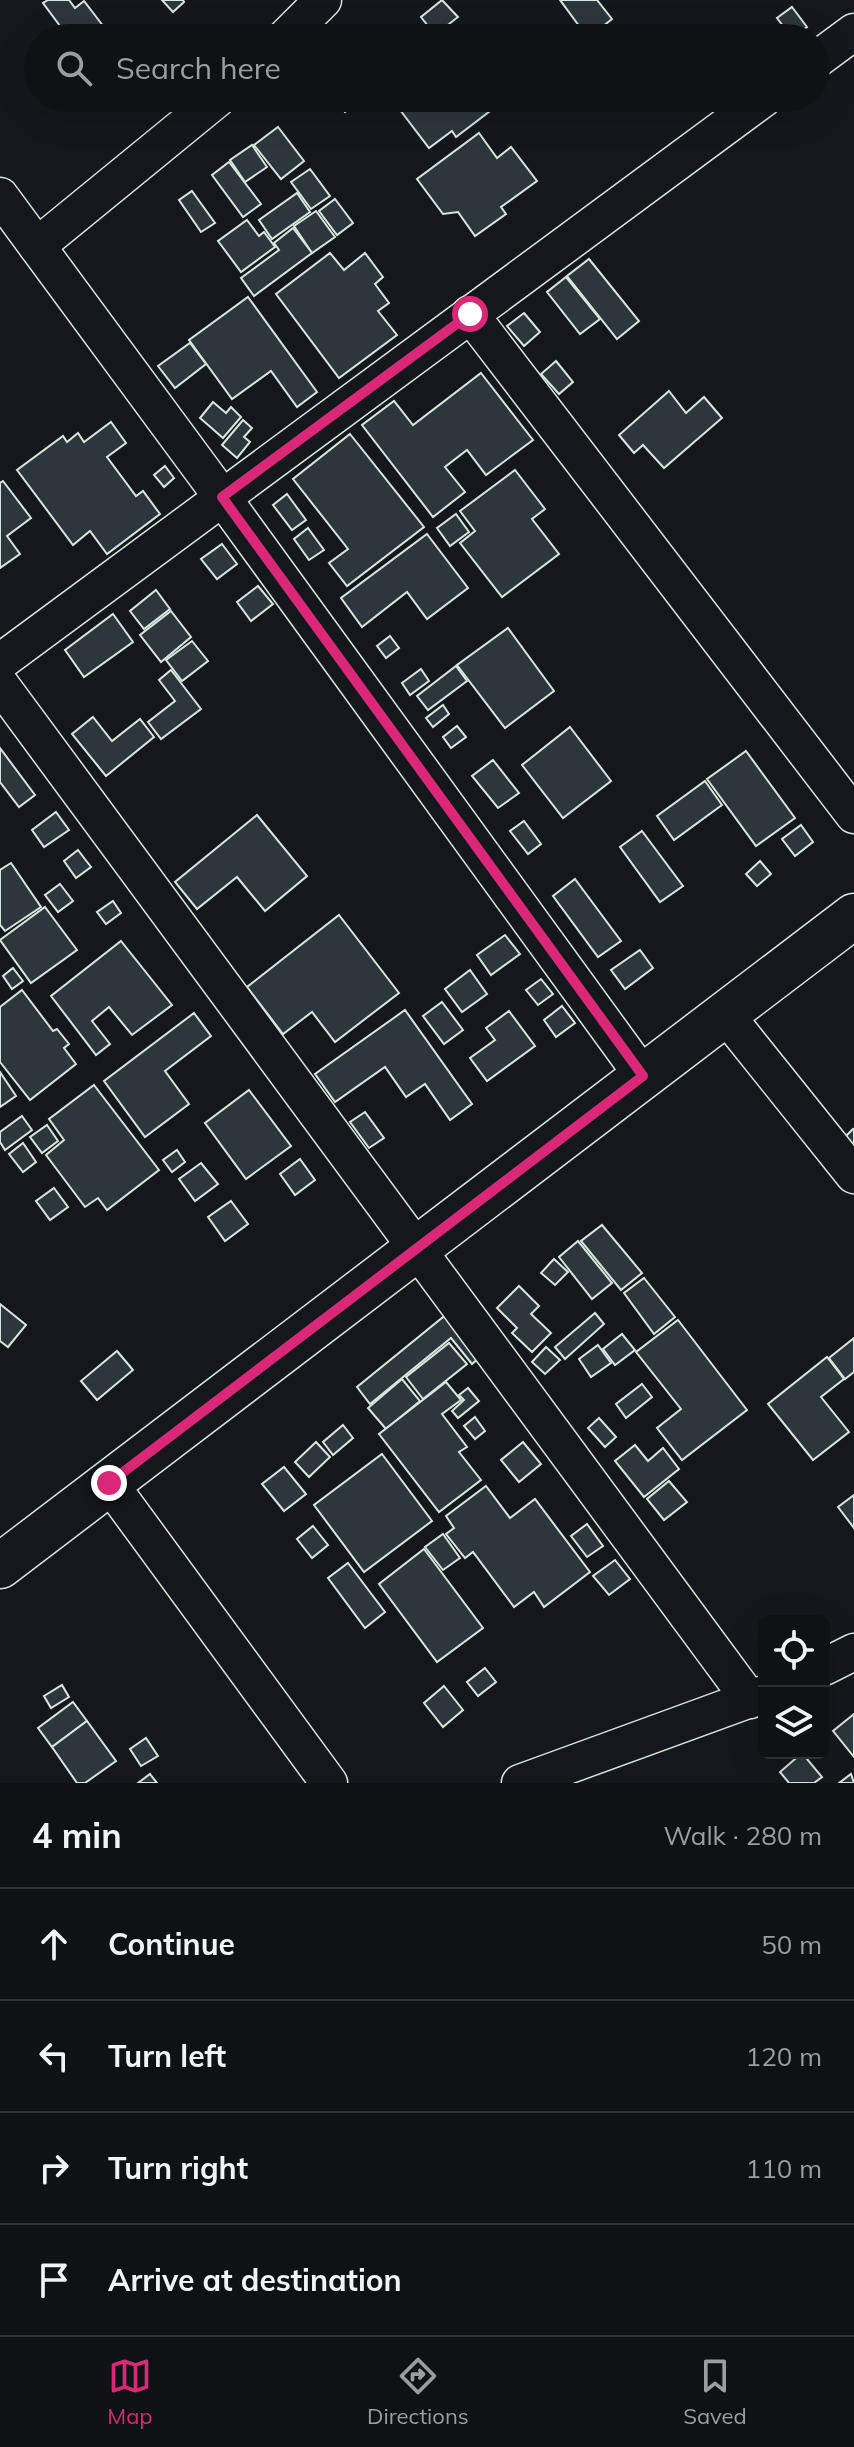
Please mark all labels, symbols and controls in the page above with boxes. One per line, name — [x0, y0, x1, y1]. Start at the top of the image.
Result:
search box — [24, 24, 830, 112]
icon: search — [52, 46, 96, 90]
text: Search here — [116, 49, 281, 87]
route start — [452, 296, 488, 332]
route end — [91, 1465, 127, 1501]
map controls — [758, 1615, 830, 1759]
button: locate — [758, 1615, 830, 1687]
button: layers — [758, 1687, 830, 1759]
text: 4 min — [32, 1814, 122, 1857]
text: Walk · 280 m — [663, 1819, 822, 1852]
icon: ahead — [32, 1922, 76, 1966]
text: Continue — [108, 1925, 235, 1963]
text: 50 m — [761, 1928, 822, 1961]
icon: left — [32, 2034, 76, 2078]
text: Turn left — [108, 2037, 226, 2075]
text: 120 m — [746, 2040, 822, 2073]
icon: right — [32, 2146, 76, 2190]
text: Turn right — [108, 2149, 248, 2187]
text: 110 m — [746, 2152, 822, 2185]
icon: arrive — [32, 2258, 76, 2302]
text: Arrive at destination — [108, 2261, 402, 2299]
tab: Map — [107, 2354, 153, 2430]
tab: Directions — [367, 2354, 469, 2430]
tab: Saved — [683, 2354, 747, 2430]

